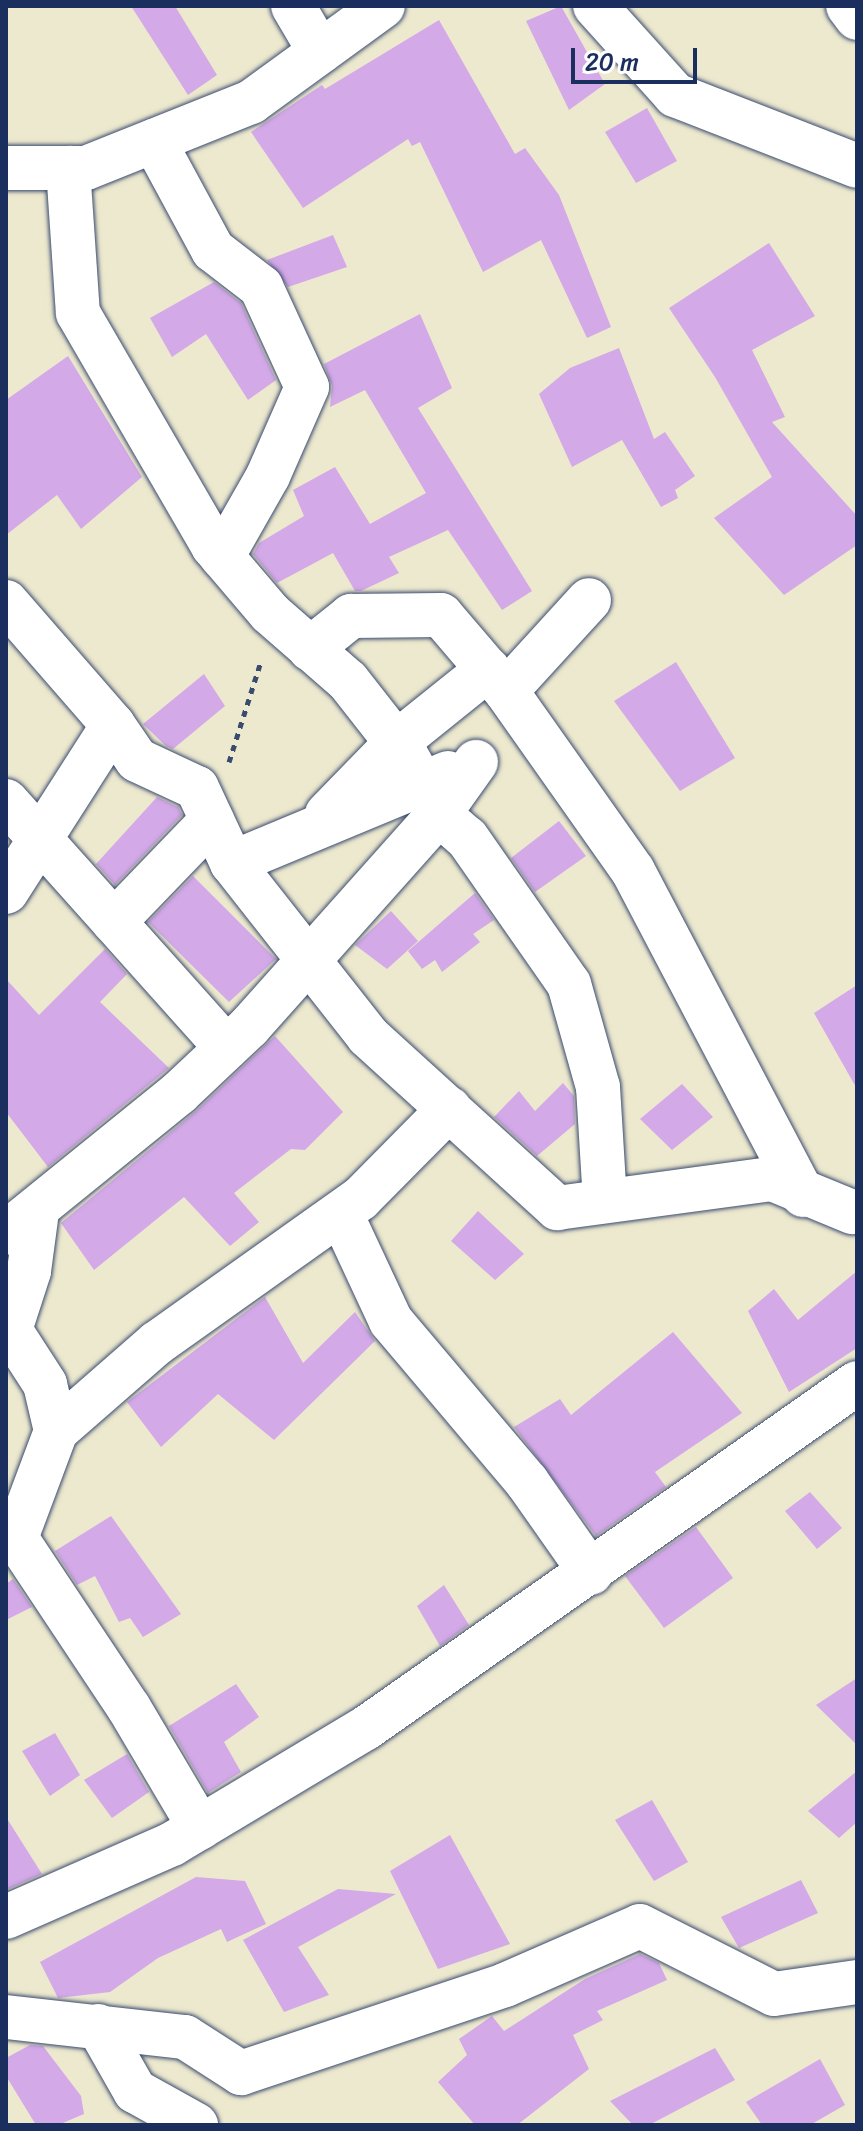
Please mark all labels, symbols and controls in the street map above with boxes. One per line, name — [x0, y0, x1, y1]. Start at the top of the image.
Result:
scale bar — [575, 32, 701, 82]
text: 20 m — [585, 41, 639, 83]

